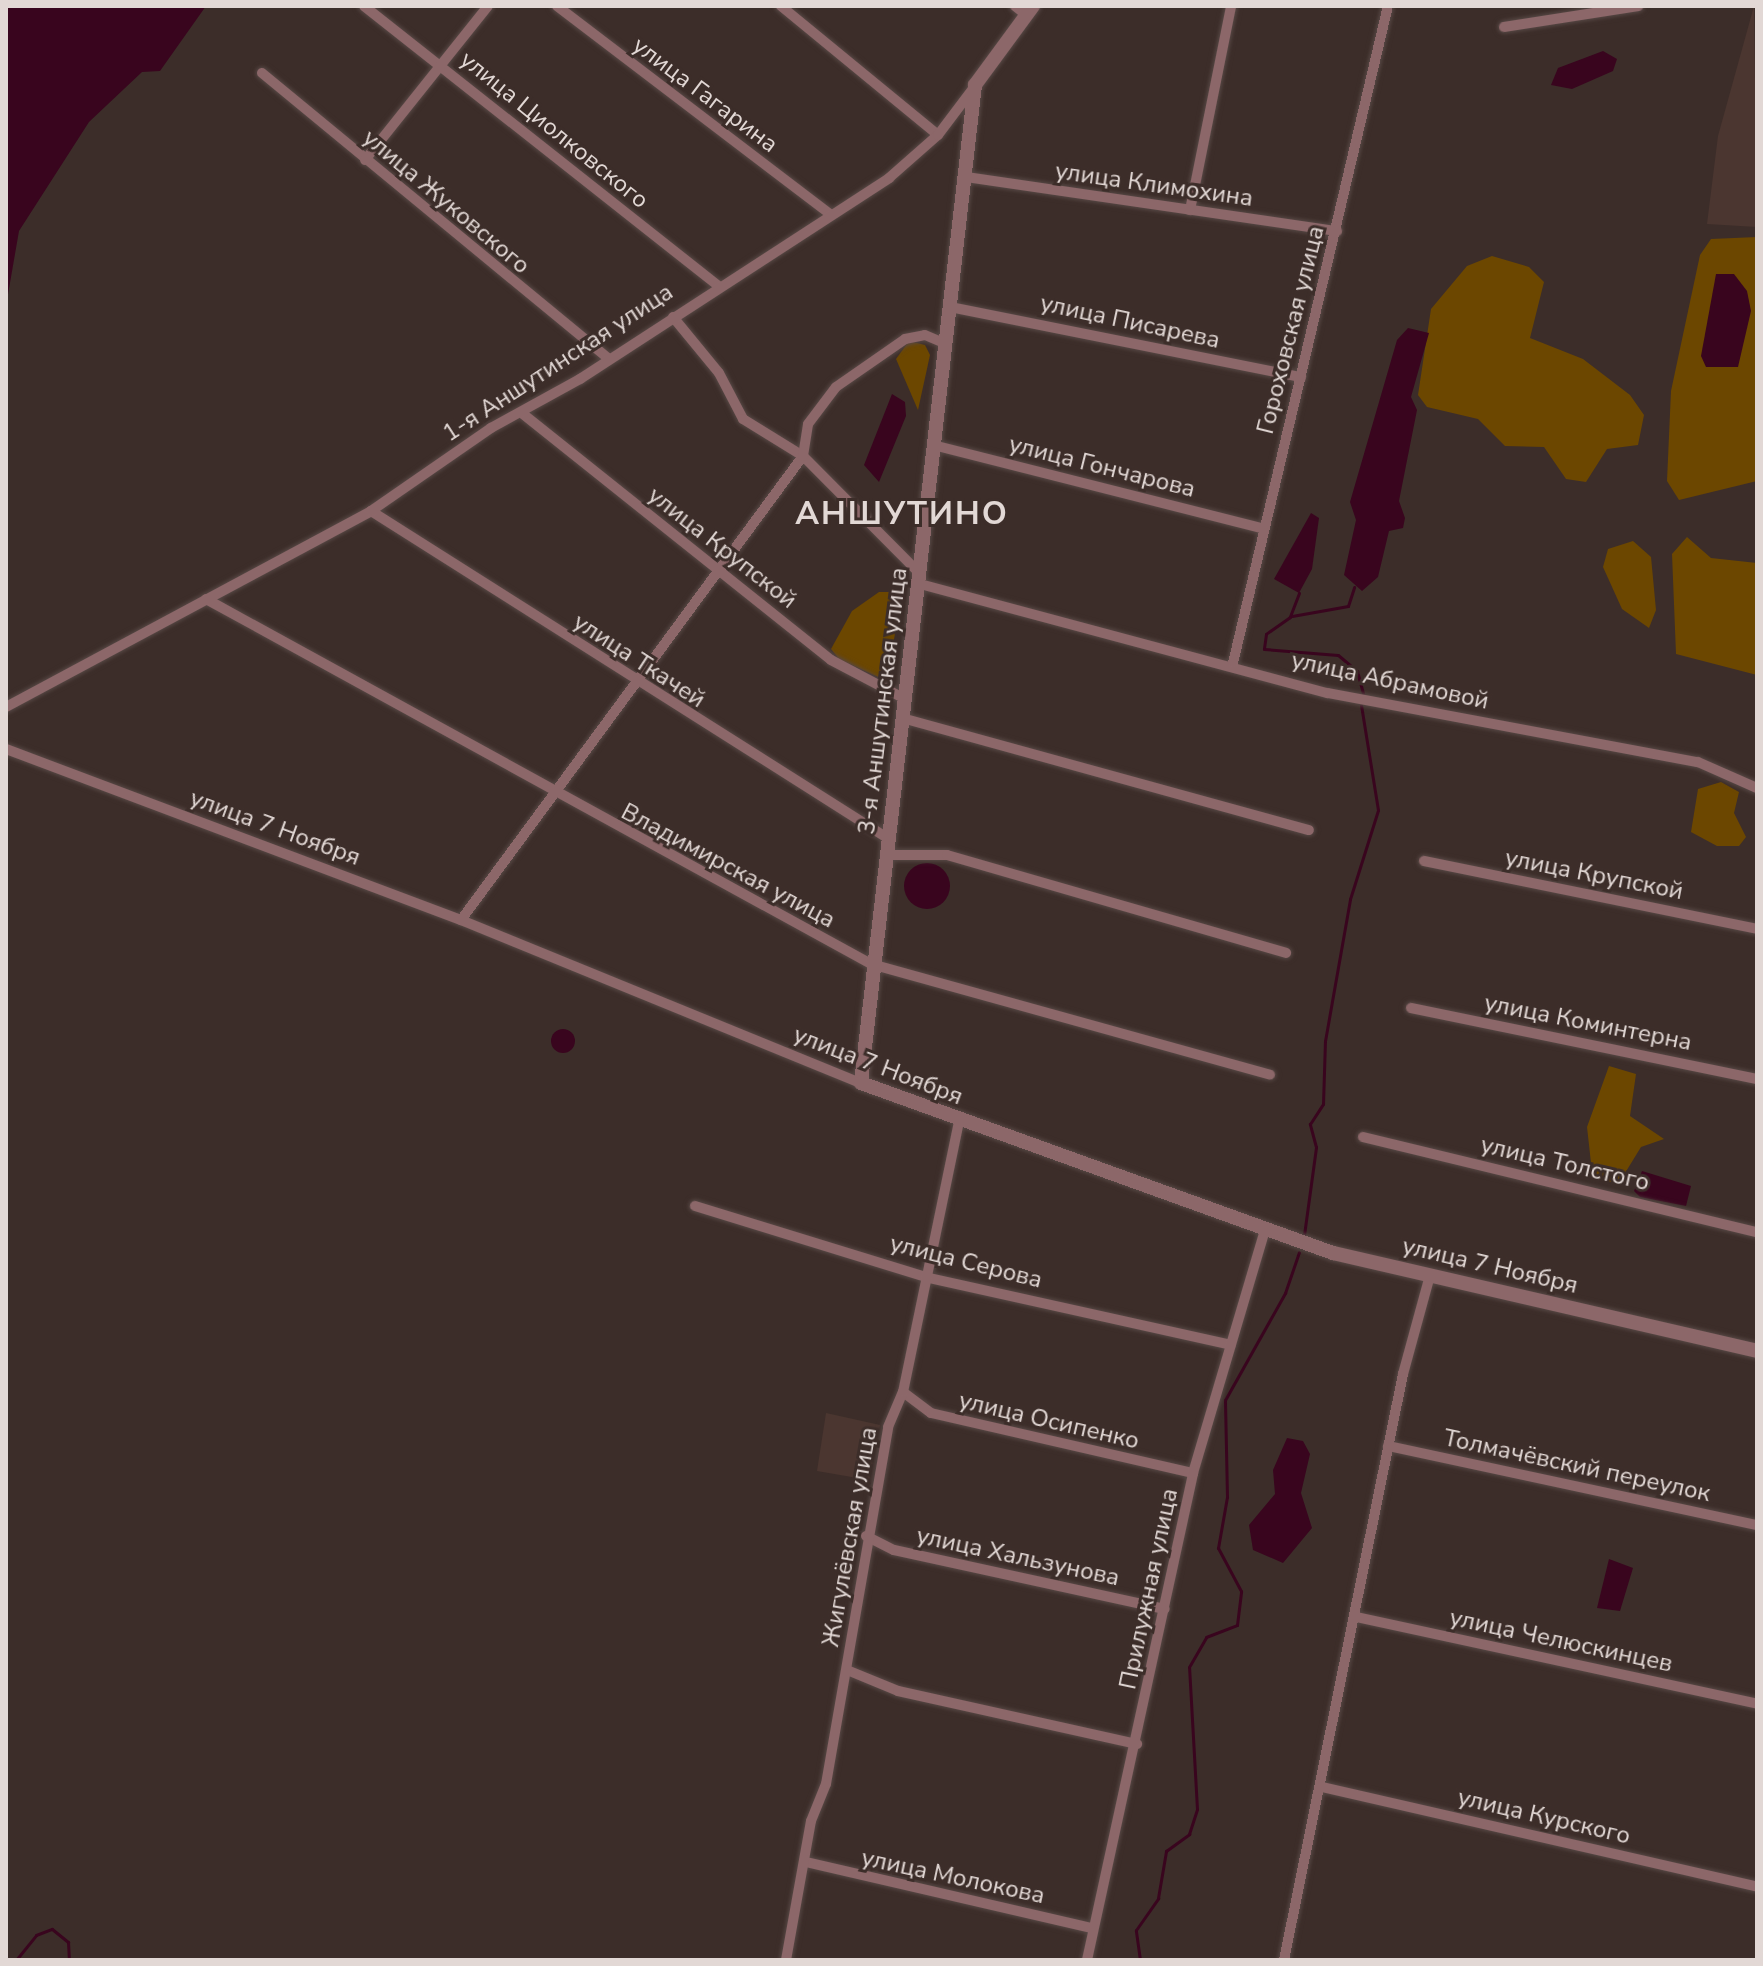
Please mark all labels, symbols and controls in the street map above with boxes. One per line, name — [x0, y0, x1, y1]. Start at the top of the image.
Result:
street label: улица Гагарина — [627, 31, 783, 159]
street label: улица Циолковского — [454, 45, 654, 215]
street label: улица Жуковского — [357, 124, 535, 280]
street label: улица Климохина — [1053, 157, 1255, 213]
street label: Гороховская улица — [1251, 223, 1331, 437]
street label: 1-я Аншутинская улица — [437, 278, 679, 448]
street label: улица Писарева — [1038, 289, 1222, 355]
street label: улица Гончарова — [1006, 430, 1198, 504]
street label: улица Крупской — [642, 481, 802, 615]
district label: АНШУТИНО — [795, 495, 1009, 533]
street label: 3-я Аншутинская улица — [852, 566, 914, 836]
street label: улица Ткачей — [568, 608, 710, 714]
street label: улица Абрамовой — [1289, 646, 1491, 716]
street label: улица 7 Ноября — [186, 784, 364, 872]
street label: Владимирская улица — [616, 797, 840, 935]
street label: улица Крупской — [1503, 844, 1685, 906]
street label: улица Коминтерна — [1482, 989, 1694, 1057]
street label: улица 7 Ноября — [789, 1020, 967, 1112]
street label: улица Толстого — [1478, 1131, 1652, 1197]
street label: улица Серова — [887, 1229, 1045, 1295]
street label: улица 7 Ноября — [1399, 1232, 1581, 1300]
street label: улица Осипенко — [956, 1386, 1142, 1456]
street label: Толмачёвский переулок — [1441, 1424, 1713, 1508]
street label: Жигулёвская улица — [817, 1425, 883, 1649]
street label: Прилужная улица — [1114, 1486, 1184, 1692]
street label: улица Хальзунова — [914, 1521, 1122, 1593]
street label: улица Челюскинцев — [1447, 1603, 1675, 1679]
street label: улица Курского — [1455, 1783, 1633, 1851]
street label: улица Молокова — [859, 1844, 1047, 1910]

